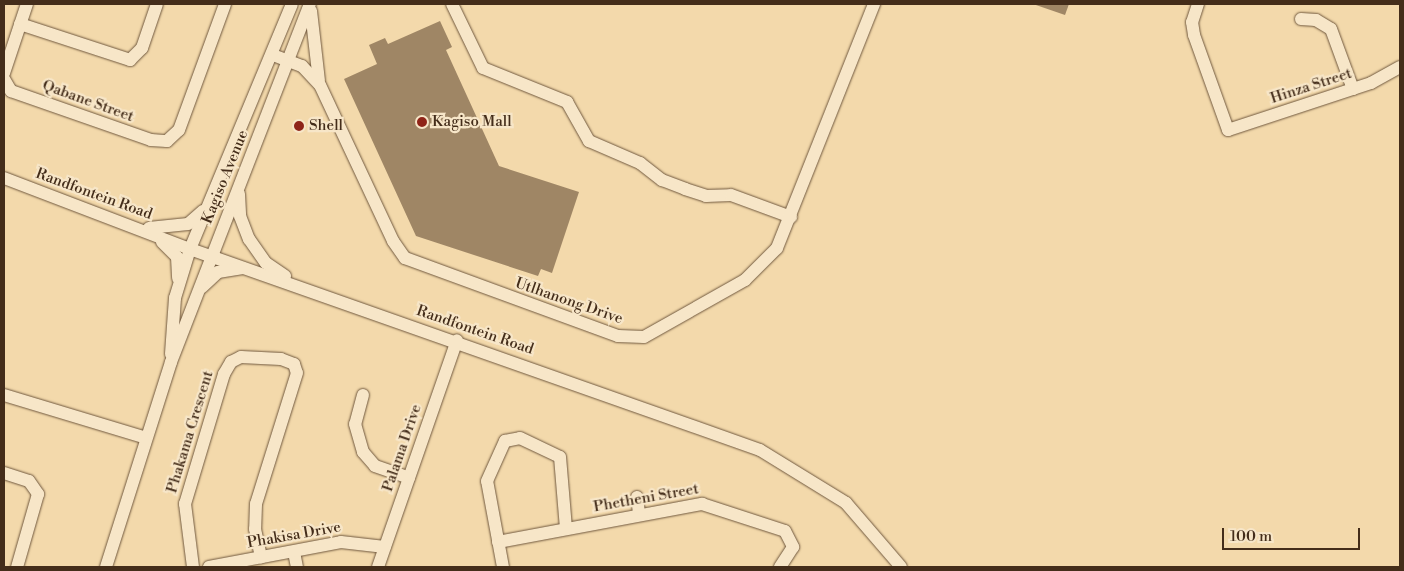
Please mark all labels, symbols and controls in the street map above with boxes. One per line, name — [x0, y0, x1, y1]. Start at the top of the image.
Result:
street label: Hinza Street — [1268, 64, 1354, 108]
street label: Qabane Street — [40, 76, 136, 126]
place label: Kagiso Mall — [432, 113, 512, 131]
marker: Kagiso Mall — [416, 116, 428, 128]
place label: Shell — [309, 117, 343, 135]
marker: Shell — [293, 120, 305, 132]
street label: Kagiso Avenue — [198, 128, 252, 226]
street label: Randfontein Road — [33, 165, 155, 223]
street label: Utlhanong Drive — [513, 274, 625, 328]
street label: Randfontein Road — [414, 301, 536, 359]
street label: Phakama Crescent — [163, 369, 217, 495]
street label: Palama Drive — [379, 402, 425, 494]
street label: Phetheni Street — [592, 480, 700, 516]
street label: Phakisa Drive — [246, 518, 342, 552]
scale bar — [1224, 518, 1362, 550]
text: 100 m — [1230, 527, 1272, 546]

